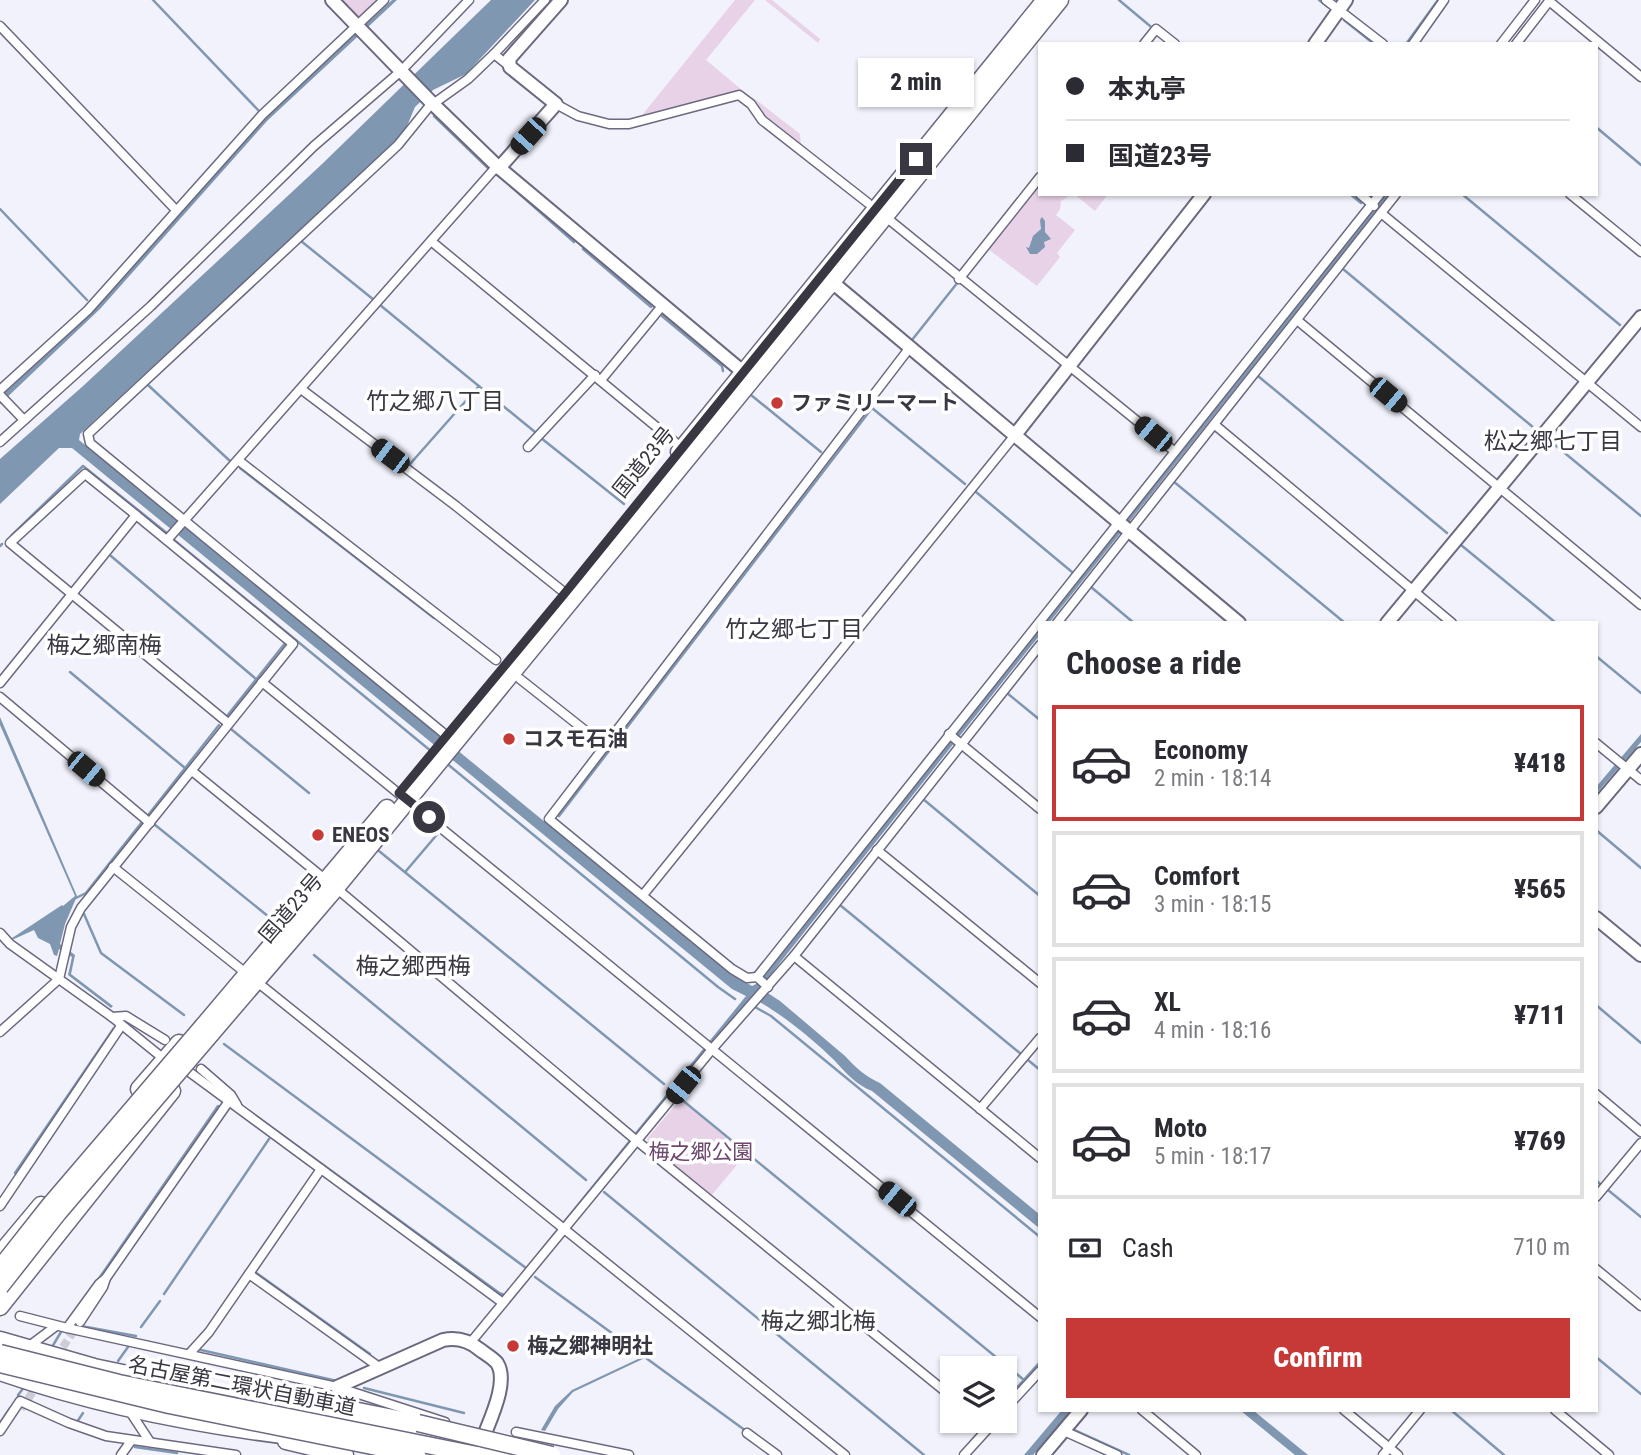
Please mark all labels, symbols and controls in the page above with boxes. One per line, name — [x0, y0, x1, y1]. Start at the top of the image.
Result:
callout: 2 min — [858, 58, 974, 106]
text: 2 min — [890, 69, 942, 96]
text: 本丸亭 — [1108, 74, 1186, 104]
car — [507, 113, 550, 159]
text: 国道23号 — [1108, 141, 1212, 171]
route end — [900, 143, 932, 175]
car — [1366, 373, 1411, 417]
district label: 竹之郷八丁目 — [366, 388, 504, 415]
place label: ファミリーマート — [791, 391, 959, 415]
marker: ファミリーマート — [769, 395, 785, 411]
car — [1131, 413, 1176, 455]
street label: 国道23号 — [608, 422, 680, 502]
district label: 松之郷七丁目 — [1484, 428, 1622, 455]
car — [367, 435, 414, 477]
district label: 竹之郷七丁目 — [725, 616, 863, 643]
district label: 梅之郷南梅 — [47, 632, 162, 659]
text: Choose a ride — [1066, 644, 1241, 682]
place label: コスモ石油 — [523, 727, 628, 751]
marker: コスモ石油 — [501, 731, 517, 747]
icon: car — [1070, 732, 1133, 795]
text: Economy — [1154, 735, 1248, 765]
car — [64, 747, 109, 791]
text: ¥418 — [1514, 748, 1566, 778]
text: 2 min · 18:14 — [1154, 765, 1271, 792]
route start — [413, 801, 445, 833]
place label: ENEOS — [332, 823, 389, 847]
marker: ENEOS — [310, 827, 326, 843]
icon: car — [1070, 858, 1133, 921]
text: Comfort — [1154, 861, 1240, 891]
street label: 国道23号 — [254, 869, 328, 947]
text: ¥565 — [1514, 874, 1566, 904]
text: 3 min · 18:15 — [1154, 891, 1271, 918]
district label: 梅之郷西梅 — [356, 953, 471, 980]
icon: car — [1070, 984, 1133, 1047]
text: XL — [1154, 987, 1181, 1017]
text: ¥711 — [1514, 1000, 1566, 1030]
text: 4 min · 18:16 — [1154, 1017, 1271, 1044]
car — [662, 1062, 705, 1108]
icon: car — [1070, 1110, 1133, 1173]
text: Moto — [1154, 1113, 1207, 1143]
text: ¥769 — [1514, 1126, 1566, 1156]
park label: 梅之郷公園 — [649, 1140, 754, 1164]
text: 5 min · 18:17 — [1154, 1143, 1271, 1170]
car — [875, 1178, 920, 1220]
icon: cash — [1066, 1229, 1104, 1267]
text: Cash — [1122, 1233, 1174, 1263]
text: 710 m — [1513, 1234, 1570, 1261]
district label: 梅之郷北梅 — [761, 1308, 876, 1335]
button: Confirm — [1066, 1318, 1570, 1398]
place label: 梅之郷神明社 — [527, 1334, 653, 1358]
marker: 梅之郷神明社 — [505, 1338, 521, 1354]
street label: 名古屋第二環状自動車道 — [126, 1352, 358, 1420]
map controls — [940, 1356, 1017, 1433]
button: layers — [940, 1356, 1017, 1433]

